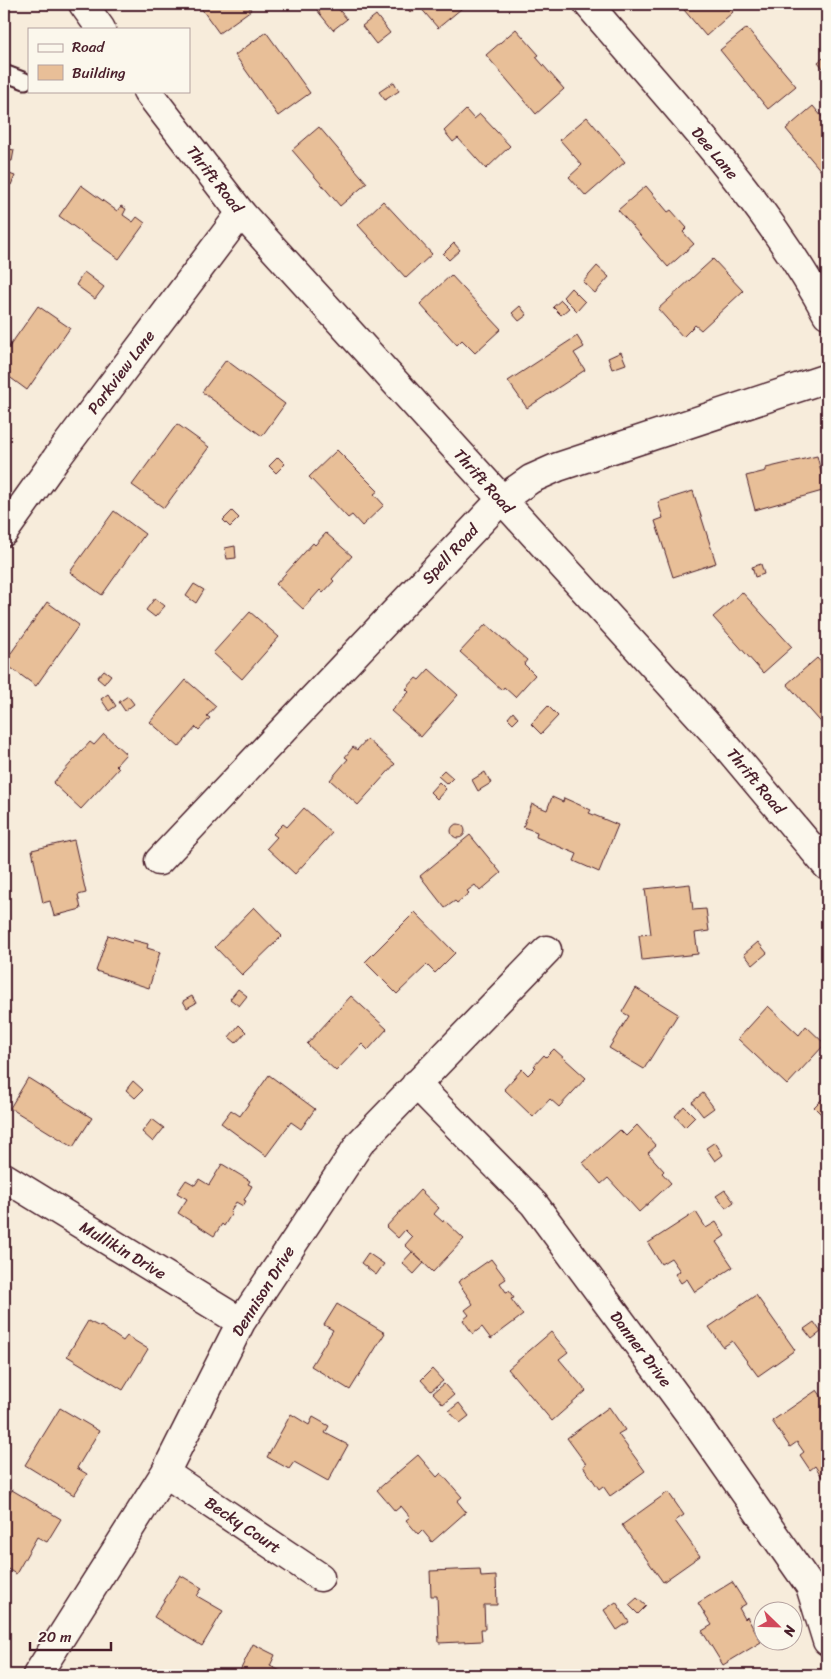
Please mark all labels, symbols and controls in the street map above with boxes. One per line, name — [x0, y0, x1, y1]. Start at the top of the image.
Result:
legend — [28, 28, 190, 92]
text: Road — [72, 34, 105, 60]
text: Building — [72, 60, 126, 86]
street label: Dee Lane — [684, 120, 746, 186]
street label: Thrift Road — [179, 138, 252, 221]
street label: Parkview Lane — [79, 323, 163, 421]
street label: Thrift Road — [446, 441, 523, 522]
street label: Spell Road — [414, 516, 487, 591]
street label: Thrift Road — [719, 741, 794, 822]
street label: Mullikin Drive — [74, 1213, 172, 1287]
street label: Dennison Drive — [223, 1240, 303, 1342]
street label: Danner Drive — [602, 1304, 680, 1394]
street label: Becky Court — [199, 1489, 287, 1561]
north arrow — [754, 1602, 804, 1652]
scale bar — [30, 1619, 111, 1651]
text: N — [776, 1621, 803, 1641]
text: 20 m — [38, 1624, 72, 1650]

